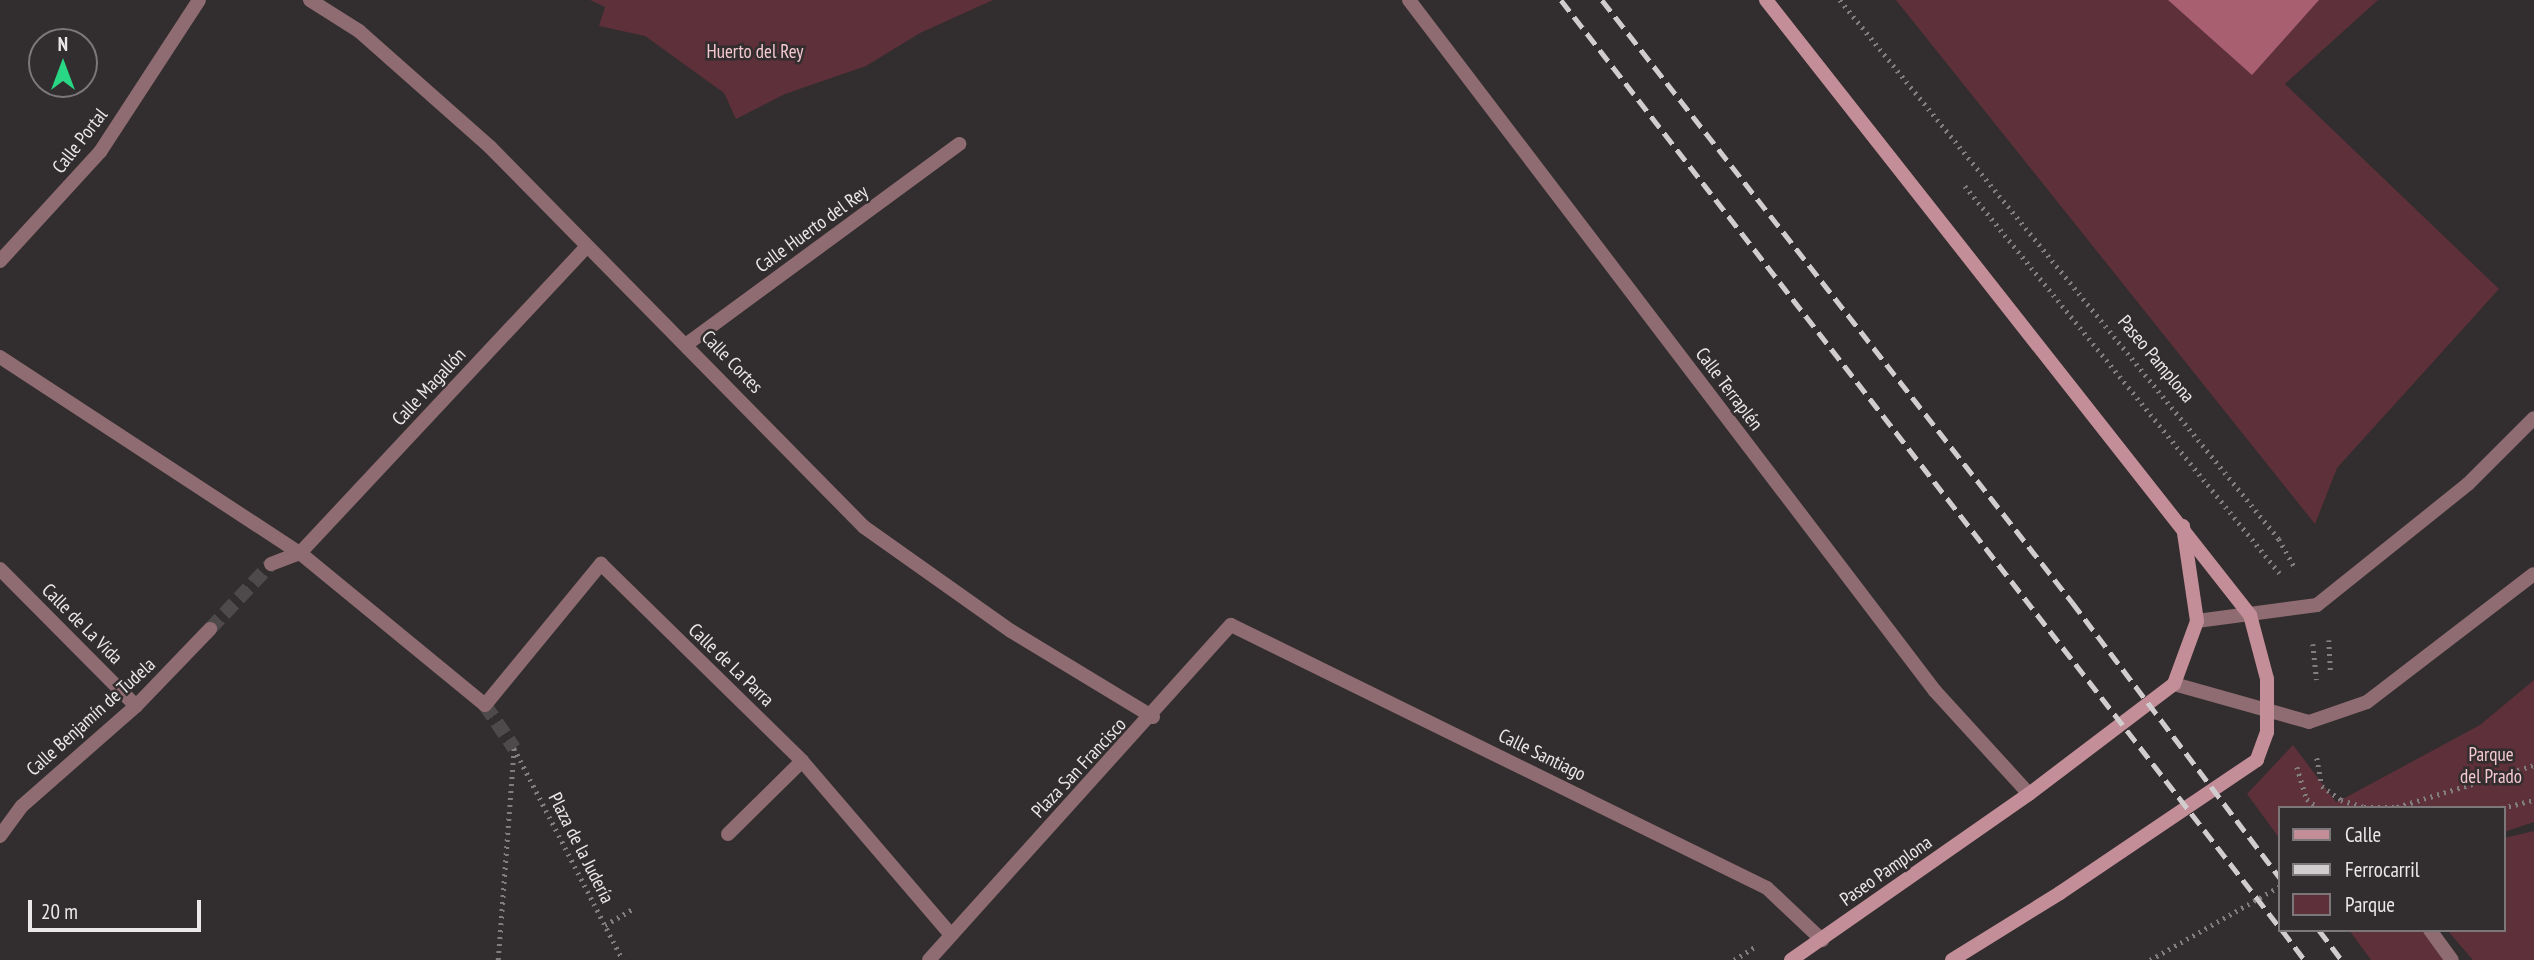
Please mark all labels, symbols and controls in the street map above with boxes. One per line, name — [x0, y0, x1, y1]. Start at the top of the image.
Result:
north arrow — [28, 28, 98, 98]
text: N — [58, 32, 68, 56]
park label: Huerto del Rey — [707, 41, 803, 63]
street label: Calle Portal — [48, 104, 112, 178]
street label: Calle Huerto del Rey — [751, 181, 873, 277]
street label: Paseo Pamplona — [2113, 311, 2199, 407]
street label: Calle Cortes — [697, 326, 767, 398]
street label: Calle Magallón — [387, 343, 471, 431]
street label: Calle Terraplén — [1690, 343, 1768, 435]
street label: Calle de La Vida — [37, 579, 127, 669]
street label: Calle de La Parra — [684, 619, 778, 711]
street label: Calle Benjamín de Tudela — [22, 653, 160, 781]
street label: Plaza San Francisco — [1027, 713, 1131, 823]
street label: Calle Santiago — [1495, 724, 1589, 786]
park label: Parque del Prado — [2460, 744, 2522, 788]
street label: Plaza de la Judería — [543, 789, 619, 907]
legend — [2278, 806, 2506, 932]
text: Calle — [2345, 821, 2381, 848]
street label: Paseo Pamplona — [1836, 831, 1936, 911]
text: Ferrocarril — [2345, 856, 2420, 883]
scale bar — [32, 886, 205, 930]
text: Parque — [2345, 891, 2395, 918]
text: 20 m — [41, 898, 78, 925]

